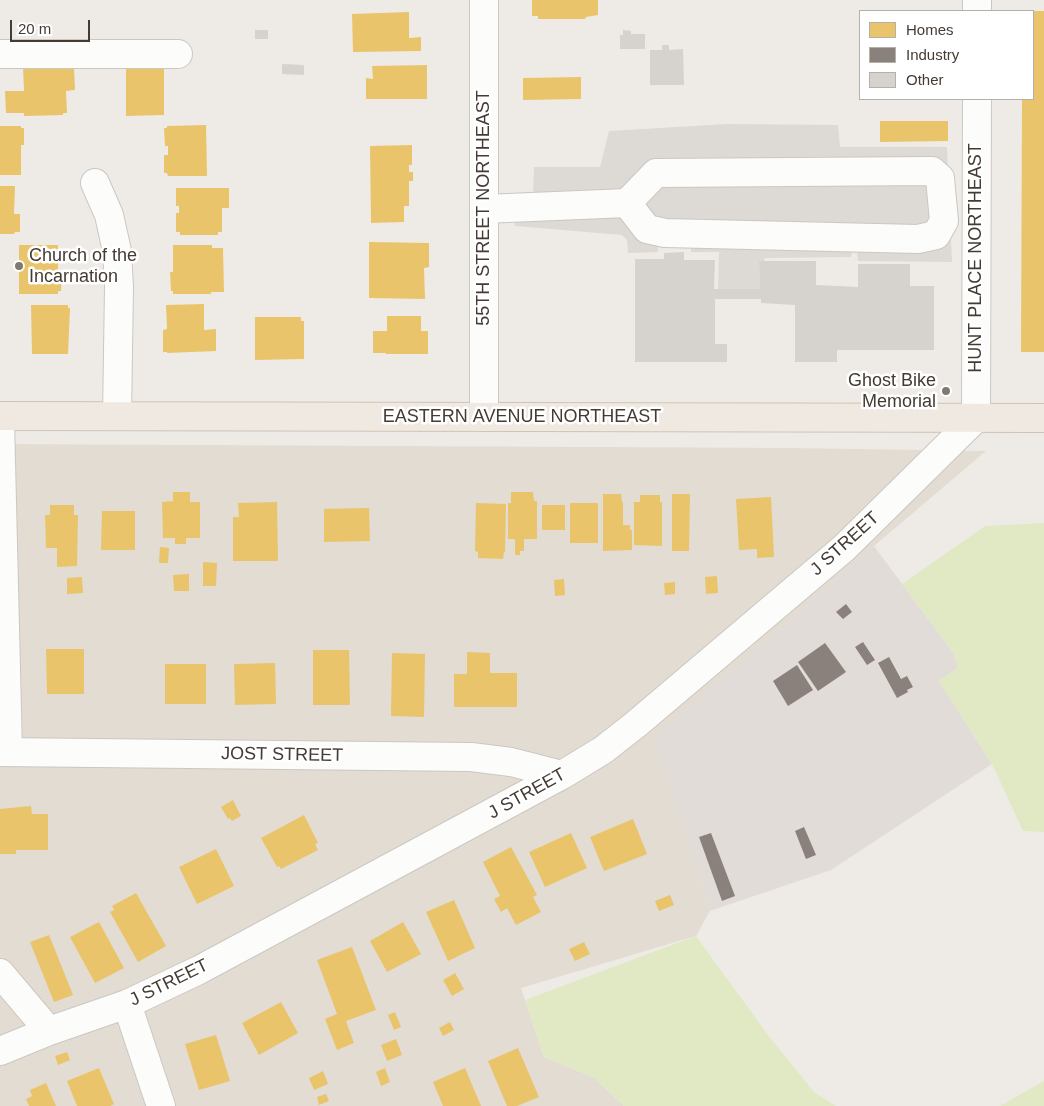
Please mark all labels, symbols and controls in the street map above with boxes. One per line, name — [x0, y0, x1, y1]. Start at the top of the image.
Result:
scale bar — [12, 10, 92, 42]
legend — [859, 10, 1034, 100]
text: 20 m — [18, 20, 51, 37]
text: Homes — [906, 21, 954, 38]
text: Industry — [906, 46, 959, 63]
text: Other — [906, 71, 944, 88]
street label: 55TH STREET NORTHEAST — [473, 90, 495, 326]
street label: HUNT PLACE NORTHEAST — [965, 143, 987, 373]
place label: Church of the Incarnation — [29, 245, 137, 288]
marker: Church of the Incarnation — [13, 260, 25, 272]
place label: Ghost Bike Memorial — [848, 370, 936, 412]
marker: Ghost Bike Memorial — [940, 385, 952, 397]
street label: EASTERN AVENUE NORTHEAST — [383, 406, 661, 428]
street label: J STREET — [806, 508, 884, 580]
street label: JOST STREET — [221, 743, 343, 767]
street label: J STREET — [485, 764, 569, 824]
street label: J STREET — [126, 955, 212, 1011]

